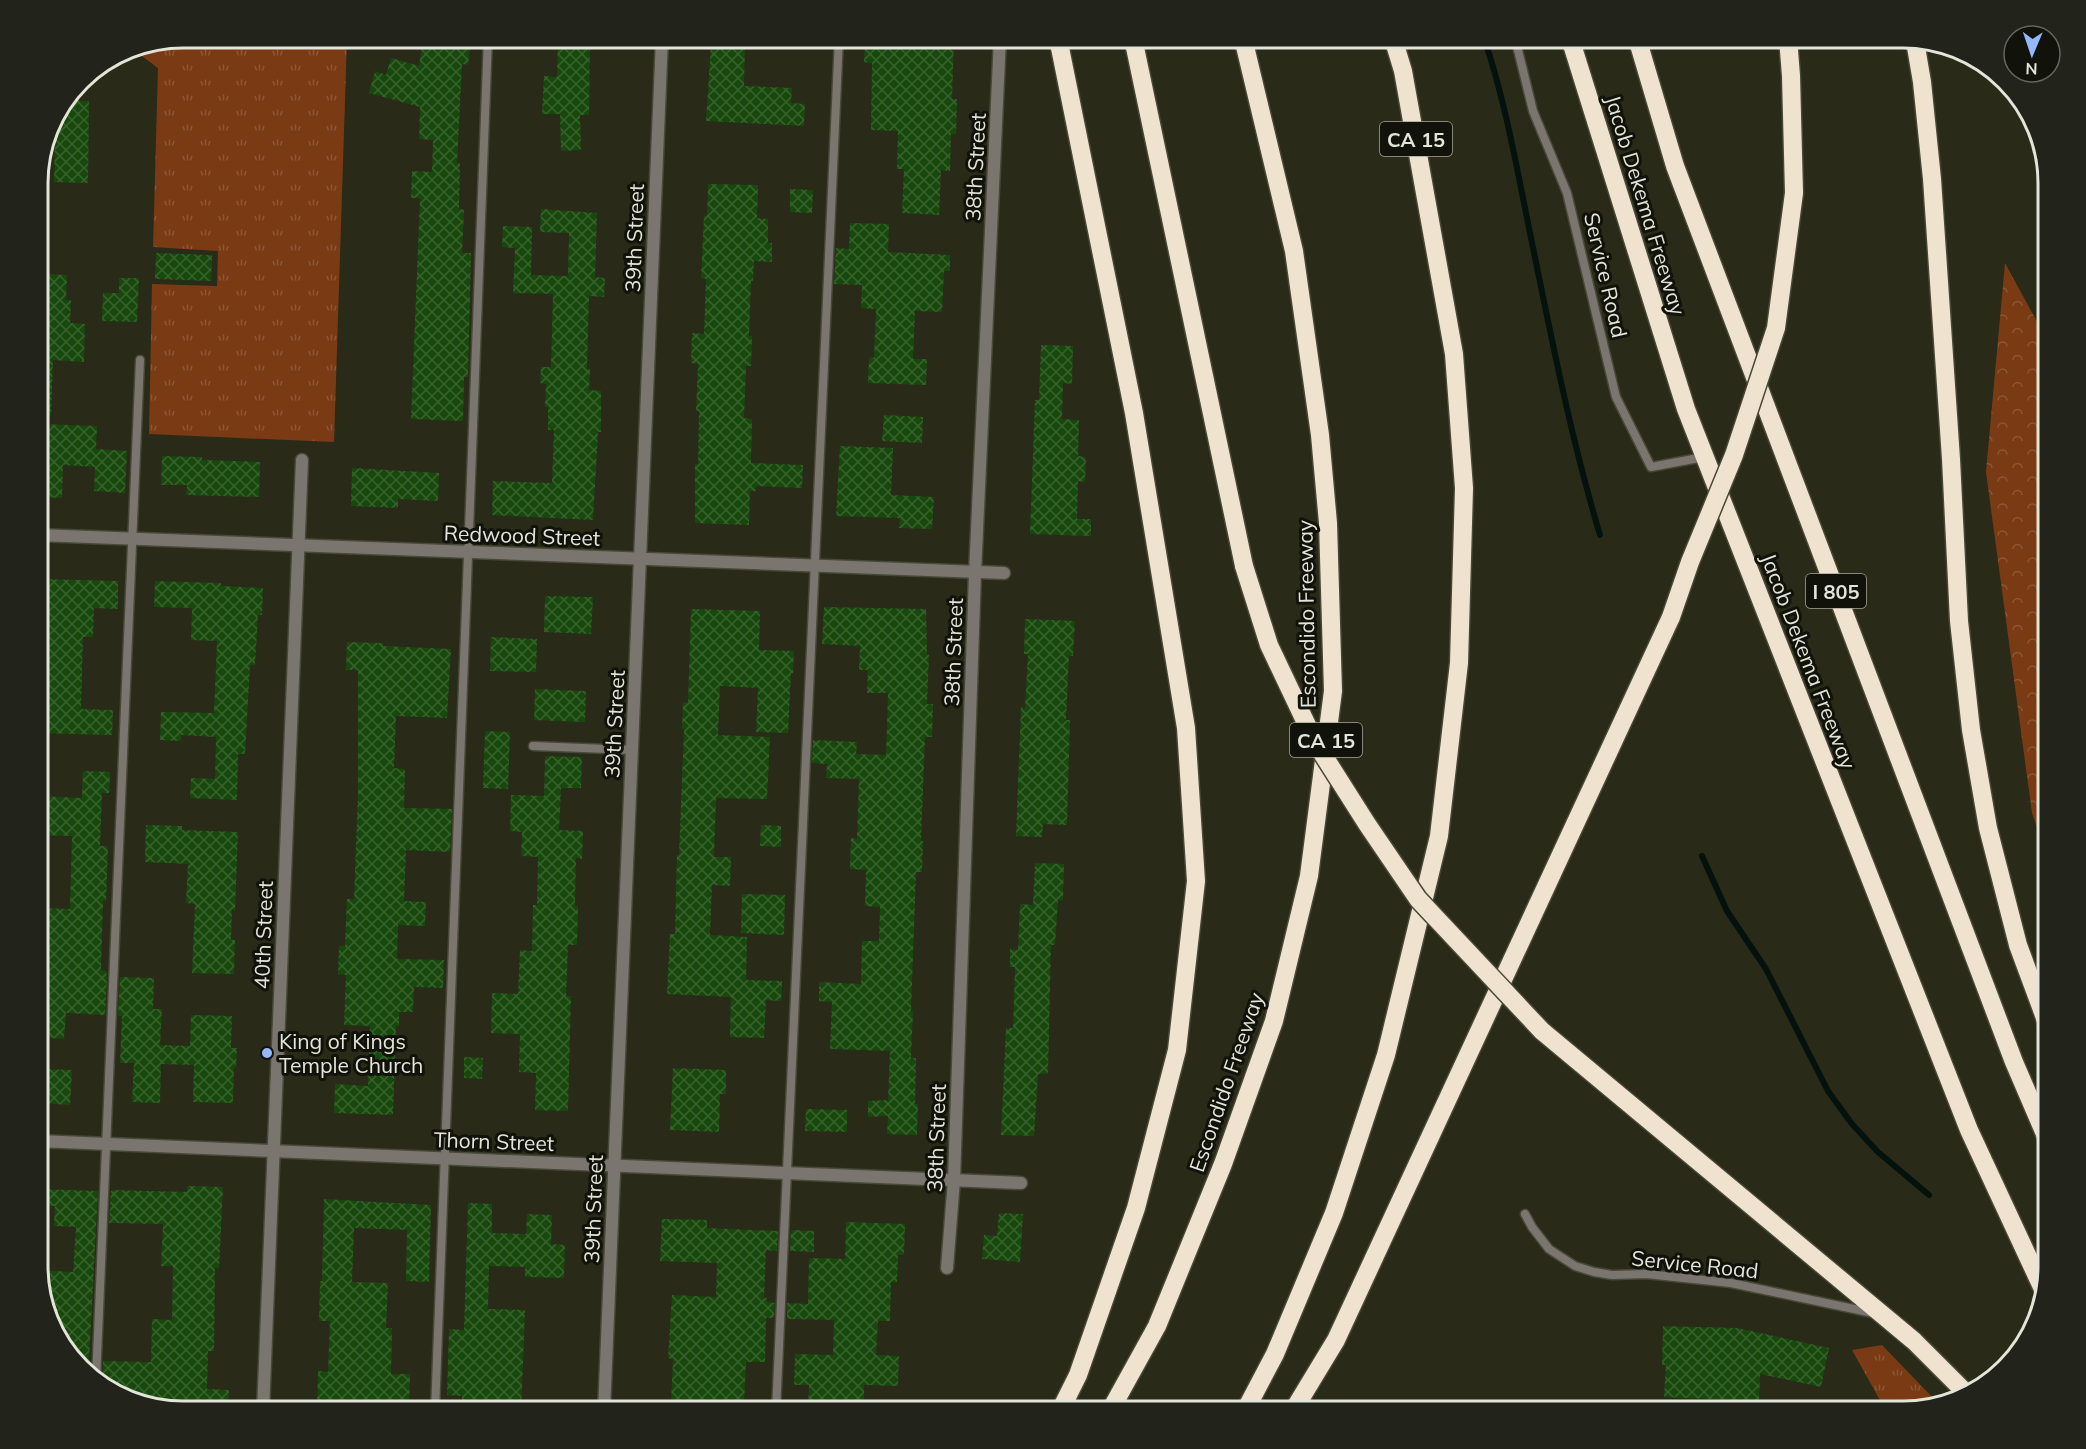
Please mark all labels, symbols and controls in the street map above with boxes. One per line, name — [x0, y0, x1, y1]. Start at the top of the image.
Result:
north arrow — [2002, 24, 2062, 84]
text: N — [2025, 59, 2038, 79]
street label: Jacob Dekema Freeway — [1600, 92, 1692, 318]
street label: 38th Street — [959, 112, 991, 222]
road number: CA 15 — [1380, 122, 1452, 156]
street label: 39th Street — [619, 183, 649, 293]
street label: Service Road — [1579, 210, 1633, 340]
street label: Redwood Street — [443, 519, 601, 551]
street label: Escondido Freeway — [1291, 520, 1321, 708]
street label: Jacob Dekema Freeway — [1756, 550, 1862, 772]
road number: I 805 — [1806, 574, 1866, 608]
street label: 38th Street — [938, 597, 968, 707]
street label: 39th Street — [598, 669, 630, 779]
road number: CA 15 — [1290, 723, 1362, 757]
street label: 40th Street — [248, 880, 278, 990]
street label: Escondido Freeway — [1183, 989, 1269, 1175]
place label: King of Kings Temple Church — [279, 1028, 423, 1078]
marker: King of Kings Temple Church — [260, 1046, 274, 1060]
street label: 38th Street — [921, 1083, 951, 1193]
street label: Thorn Street — [433, 1126, 555, 1156]
street label: 39th Street — [578, 1154, 608, 1264]
street label: Service Road — [1630, 1244, 1760, 1284]

